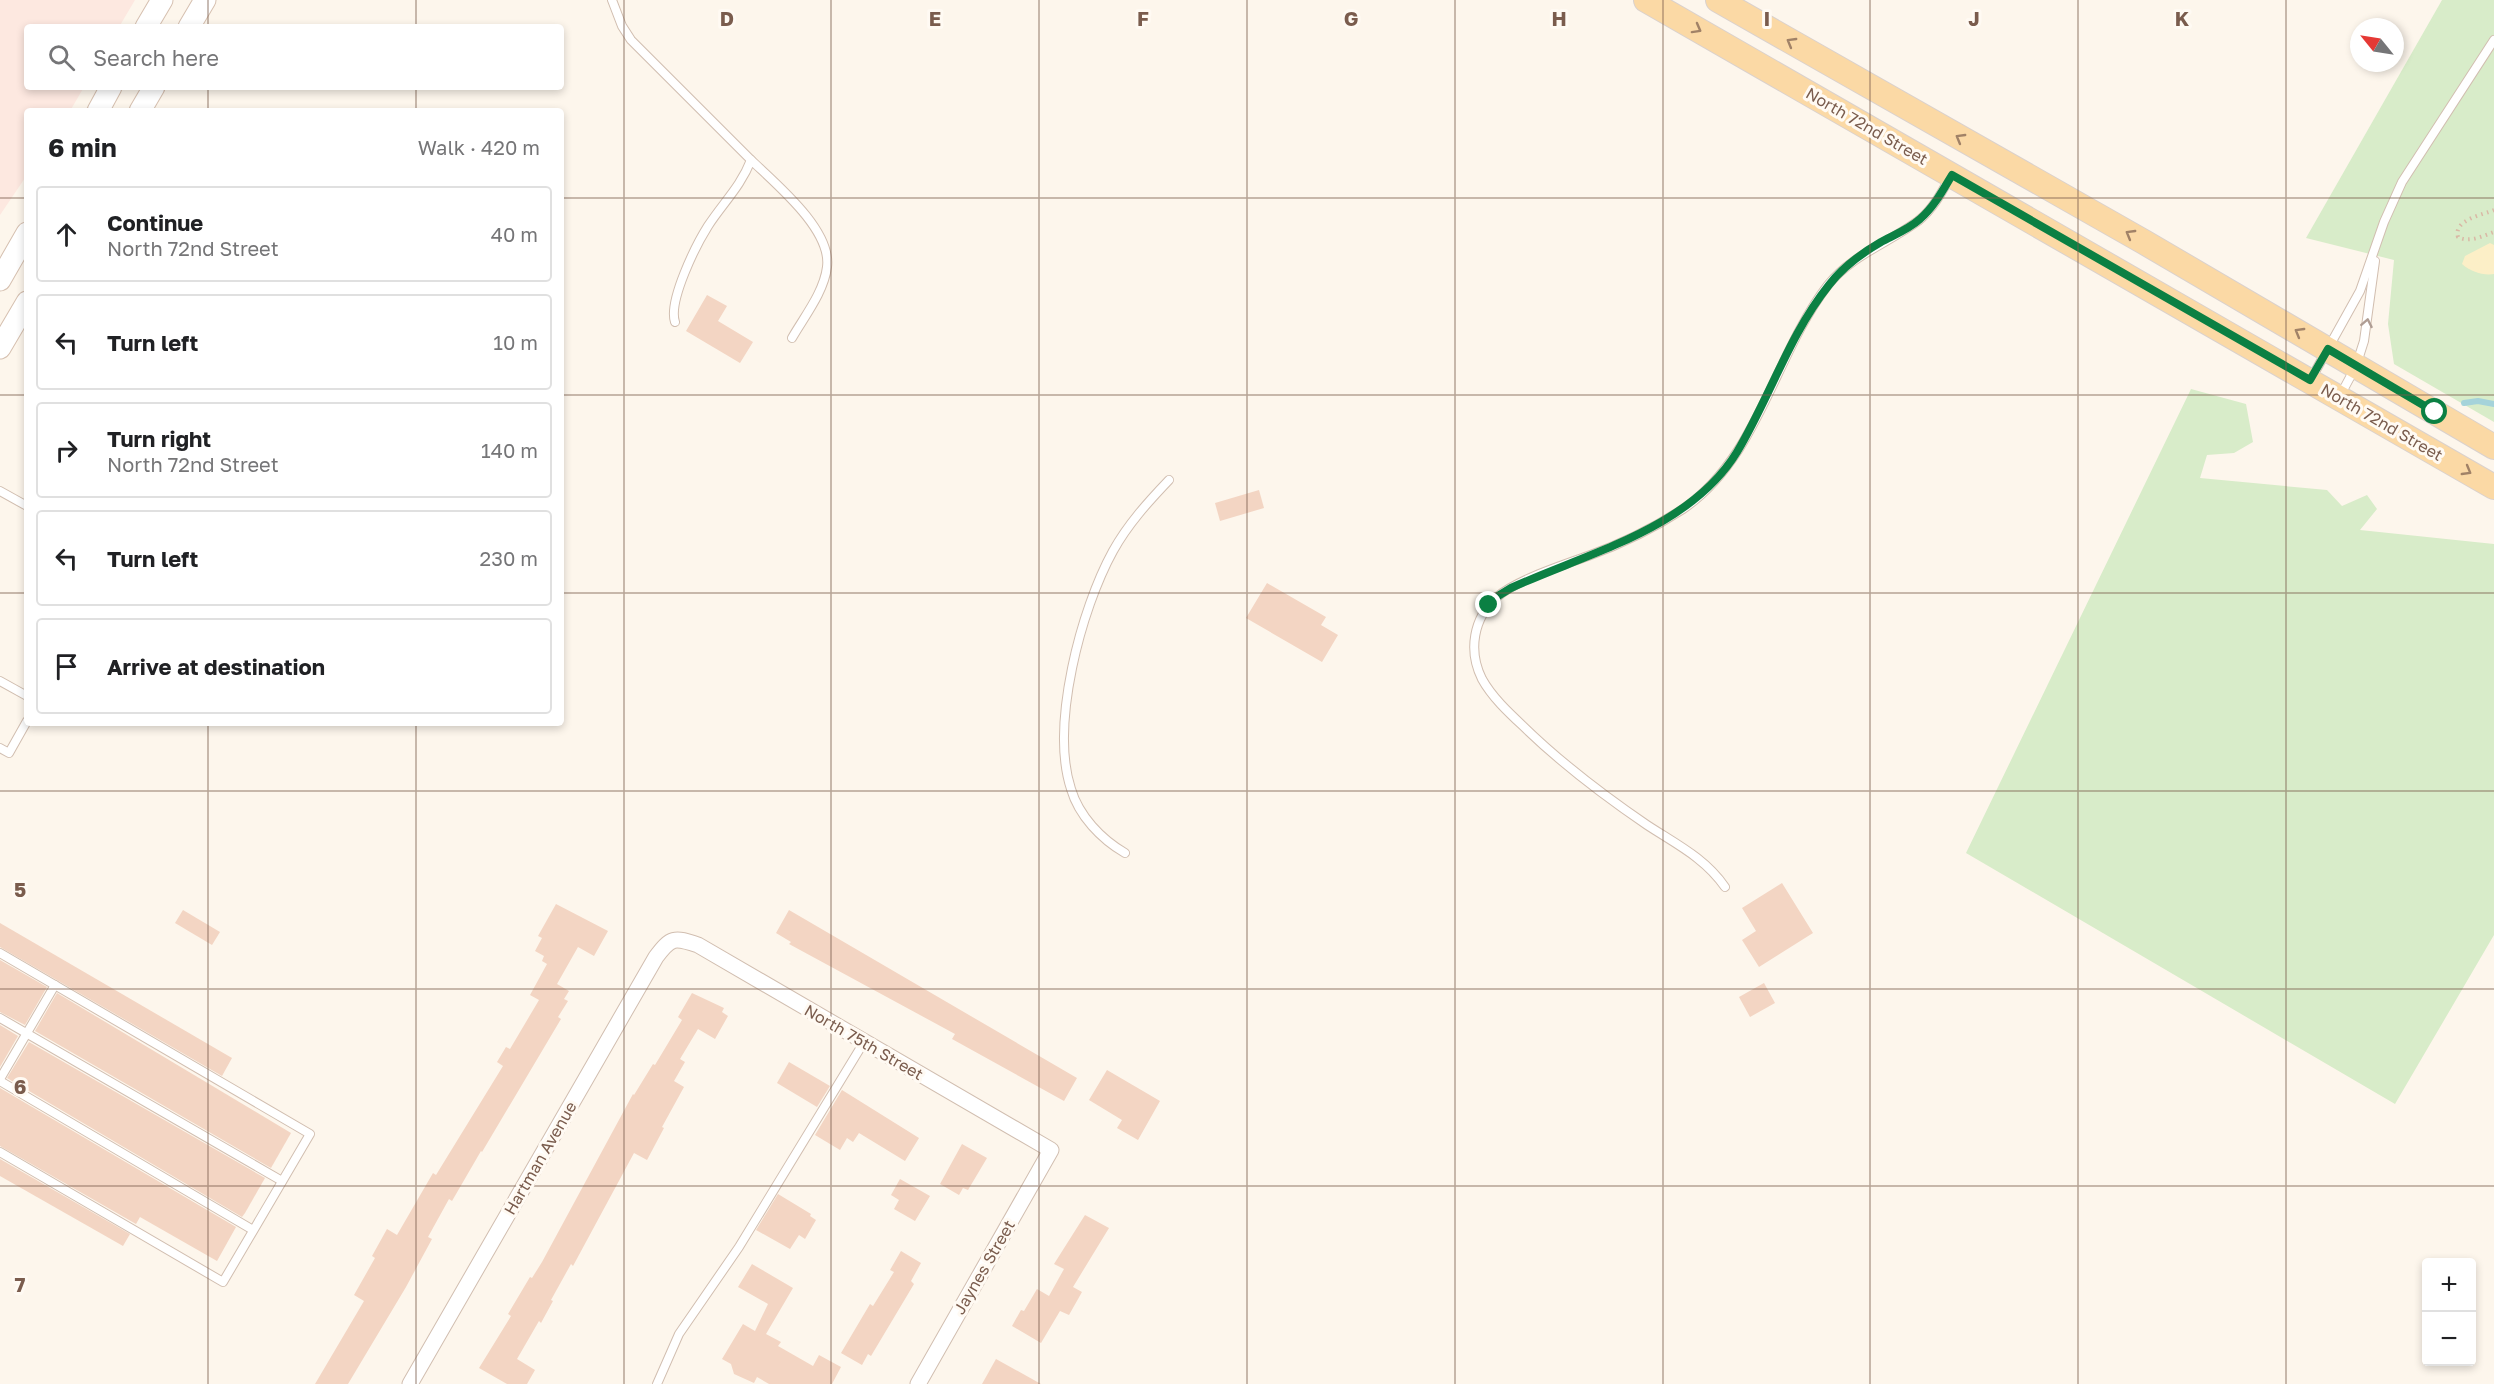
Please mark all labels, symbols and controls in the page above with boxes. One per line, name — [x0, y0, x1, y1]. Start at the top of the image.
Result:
text: D — [720, 6, 734, 30]
text: E — [929, 6, 941, 30]
text: F — [1137, 6, 1149, 30]
text: G — [1344, 6, 1358, 30]
text: H — [1551, 6, 1567, 30]
text: I — [1764, 6, 1770, 30]
text: J — [1968, 6, 1980, 30]
text: K — [2175, 6, 2190, 30]
north arrow — [2350, 18, 2404, 72]
one-way arrow — [1690, 22, 1701, 33]
search box — [24, 24, 564, 90]
one-way arrow — [1787, 37, 1797, 49]
icon: search — [45, 41, 78, 74]
text: Search here — [93, 44, 219, 71]
street label: North 72nd Street — [1803, 83, 1931, 169]
text: 6 min — [48, 132, 117, 163]
one-way arrow — [1956, 134, 1966, 145]
text: Walk · 420 m — [418, 135, 540, 159]
text: Continue — [107, 209, 203, 236]
icon: ahead — [50, 218, 83, 251]
text: 40 m — [491, 222, 538, 246]
one-way arrow — [2126, 230, 2136, 241]
text: North 72nd Street — [107, 236, 279, 260]
one-way arrow — [2360, 319, 2373, 329]
icon: left — [50, 326, 83, 359]
one-way arrow — [2295, 328, 2305, 340]
text: Turn left — [107, 329, 198, 356]
text: 10 m — [493, 330, 538, 354]
street label: North 72nd Street — [2318, 379, 2446, 465]
route start — [2421, 398, 2447, 424]
text: Turn right — [107, 425, 211, 452]
icon: right — [50, 434, 83, 467]
text: 140 m — [481, 438, 538, 462]
text: North 72nd Street — [107, 452, 279, 476]
one-way arrow — [2461, 464, 2471, 475]
icon: left — [50, 542, 83, 575]
text: Turn left — [107, 545, 198, 572]
text: 230 m — [480, 546, 538, 570]
route end — [1475, 591, 1501, 617]
icon: arrive — [50, 650, 83, 683]
text: Arrive at destination — [107, 653, 325, 680]
text: 5 — [14, 877, 26, 901]
street label: North 75th Street — [801, 1000, 927, 1084]
text: 6 — [14, 1074, 26, 1098]
street label: Hartman Avenue — [499, 1098, 581, 1218]
street label: Jaynes Street — [949, 1216, 1019, 1318]
map controls — [2422, 1258, 2476, 1366]
button: + — [2422, 1258, 2476, 1312]
text: 7 — [15, 1272, 26, 1296]
button: − — [2422, 1312, 2476, 1366]

